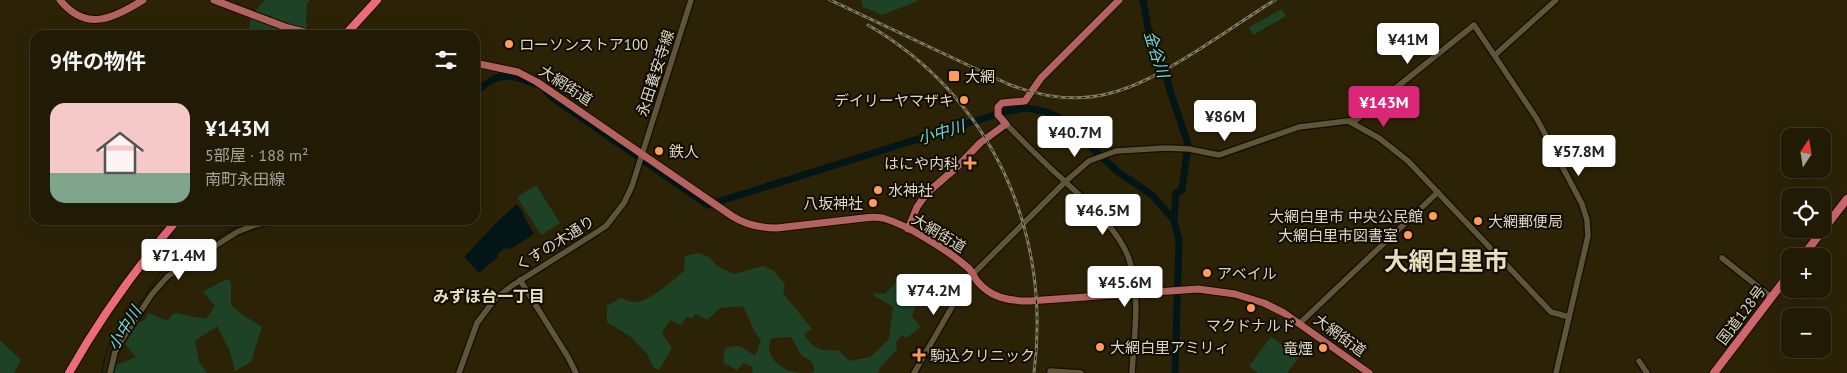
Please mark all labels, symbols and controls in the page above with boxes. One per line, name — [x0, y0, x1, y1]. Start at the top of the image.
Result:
pin: ¥41M — [1378, 22, 1438, 65]
street label: 永田養安寺線 — [632, 27, 678, 119]
water label: 金谷川 — [1140, 28, 1175, 82]
text: ¥41M — [1388, 29, 1428, 49]
place label: ローソンストア100 — [519, 35, 648, 54]
marker: ローソンストア100 — [503, 38, 515, 50]
icon: filters — [432, 46, 460, 74]
text: 9件の物件 — [50, 48, 146, 75]
street label: 大網街道 — [536, 61, 596, 109]
place label: 大網 — [965, 67, 995, 86]
marker: 大網 — [947, 69, 961, 83]
pin: ¥143M — [1349, 86, 1419, 128]
place label: デイリーヤマザキ — [834, 91, 954, 110]
text: ¥143M — [1359, 92, 1409, 112]
marker: デイリーヤマザキ — [958, 94, 970, 106]
pin: ¥86M — [1195, 100, 1255, 142]
text: ¥86M — [1205, 106, 1245, 126]
text: ¥143M — [205, 115, 269, 142]
water label: 小中川 — [915, 115, 969, 149]
pin: ¥40.7M — [1034, 116, 1116, 158]
text: ¥40.7M — [1048, 122, 1102, 142]
icon: home — [90, 123, 150, 183]
north arrow — [1781, 128, 1831, 178]
map controls — [1781, 128, 1831, 358]
pin: ¥57.8M — [1538, 134, 1620, 177]
text: ¥57.8M — [1553, 141, 1605, 161]
place label: 鉄人 — [669, 142, 699, 161]
text: 5部屋 · 188 m² — [205, 145, 308, 165]
marker: 鉄人 — [653, 145, 665, 157]
place label: はにや内科 — [884, 154, 959, 173]
marker: はにや内科 — [963, 156, 977, 170]
text: 南町永田線 — [205, 169, 285, 189]
place label: 水神社 — [888, 181, 933, 200]
marker: 水神社 — [872, 184, 884, 196]
button: locate — [1781, 188, 1831, 238]
place label: 八坂神社 — [803, 194, 863, 213]
pin: ¥46.5M — [1062, 194, 1144, 236]
marker: 八坂神社 — [867, 197, 879, 209]
text: ¥46.5M — [1076, 200, 1130, 220]
place label: 大網白里市 中央公民館 — [1269, 207, 1423, 226]
street label: 大網街道 — [908, 209, 970, 257]
marker: 大網白里市 中央公民館 — [1427, 210, 1439, 222]
street label: くすの木通り — [512, 211, 598, 275]
place label: 大網郵便局 — [1488, 212, 1563, 231]
marker: 大網郵便局 — [1472, 215, 1484, 227]
place label: 大網白里市図書室 — [1278, 226, 1398, 245]
marker: 大網白里市図書室 — [1402, 229, 1414, 241]
pin: ¥71.4M — [138, 238, 220, 281]
text: ¥71.4M — [152, 245, 206, 265]
district label: 大網白里市 — [1383, 245, 1509, 277]
button: + — [1781, 248, 1831, 298]
place label: アベイル — [1217, 264, 1277, 283]
pin: ¥45.6M — [1084, 266, 1166, 308]
marker: アベイル — [1201, 267, 1213, 279]
text: ¥45.6M — [1098, 272, 1152, 292]
pin: ¥74.2M — [893, 274, 975, 316]
text: ¥74.2M — [907, 280, 961, 300]
street label: 国道128号 — [1712, 282, 1770, 348]
district label: みずほ台一丁目 — [433, 286, 545, 306]
water label: 小中川 — [103, 301, 146, 354]
marker: マクドナルド — [1245, 302, 1257, 314]
button: − — [1781, 308, 1831, 358]
street label: 大網街道 — [1310, 310, 1370, 360]
place label: マクドナルド — [1206, 316, 1296, 335]
place label: 大網白里アミリィ — [1110, 338, 1230, 357]
place label: 竜煙 — [1283, 339, 1313, 358]
marker: 大網白里アミリィ — [1094, 341, 1106, 353]
marker: 竜煙 — [1317, 342, 1329, 354]
place label: 駒込クリニック — [930, 346, 1035, 365]
marker: 駒込クリニック — [912, 348, 926, 362]

